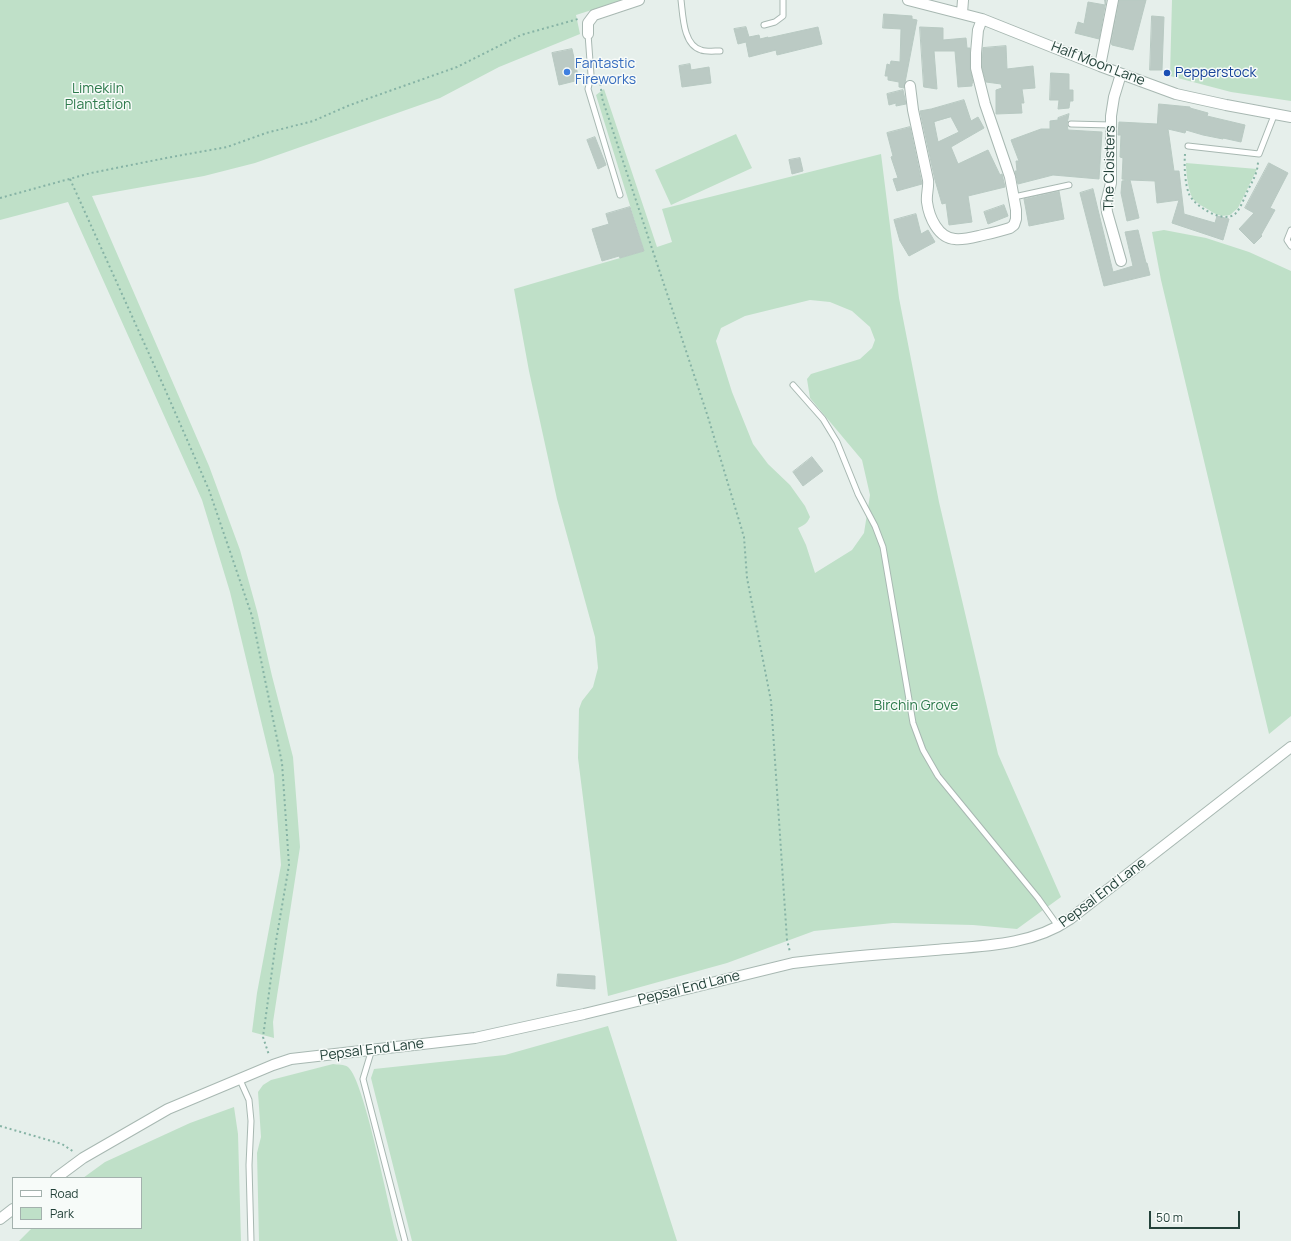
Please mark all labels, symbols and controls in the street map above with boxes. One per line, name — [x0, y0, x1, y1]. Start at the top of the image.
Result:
street label: Half Moon Lane — [1049, 38, 1147, 90]
place label: Fantastic Fireworks — [575, 56, 636, 88]
place label: Pepperstock — [1175, 65, 1257, 81]
marker: Fantastic Fireworks — [562, 67, 572, 77]
marker: Pepperstock — [1162, 68, 1172, 78]
park label: Limekiln Plantation — [65, 81, 131, 114]
street label: The Cloisters — [1101, 125, 1119, 211]
park label: Birchin Grove — [873, 698, 959, 714]
street label: Pepsal End Lane — [1056, 855, 1150, 931]
street label: Pepsal End Lane — [636, 967, 742, 1009]
street label: Pepsal End Lane — [319, 1035, 425, 1065]
legend — [12, 1177, 142, 1229]
text: Road — [50, 1185, 78, 1202]
scale bar — [1151, 1203, 1242, 1229]
text: Park — [50, 1205, 74, 1222]
text: 50 m — [1156, 1209, 1183, 1226]

